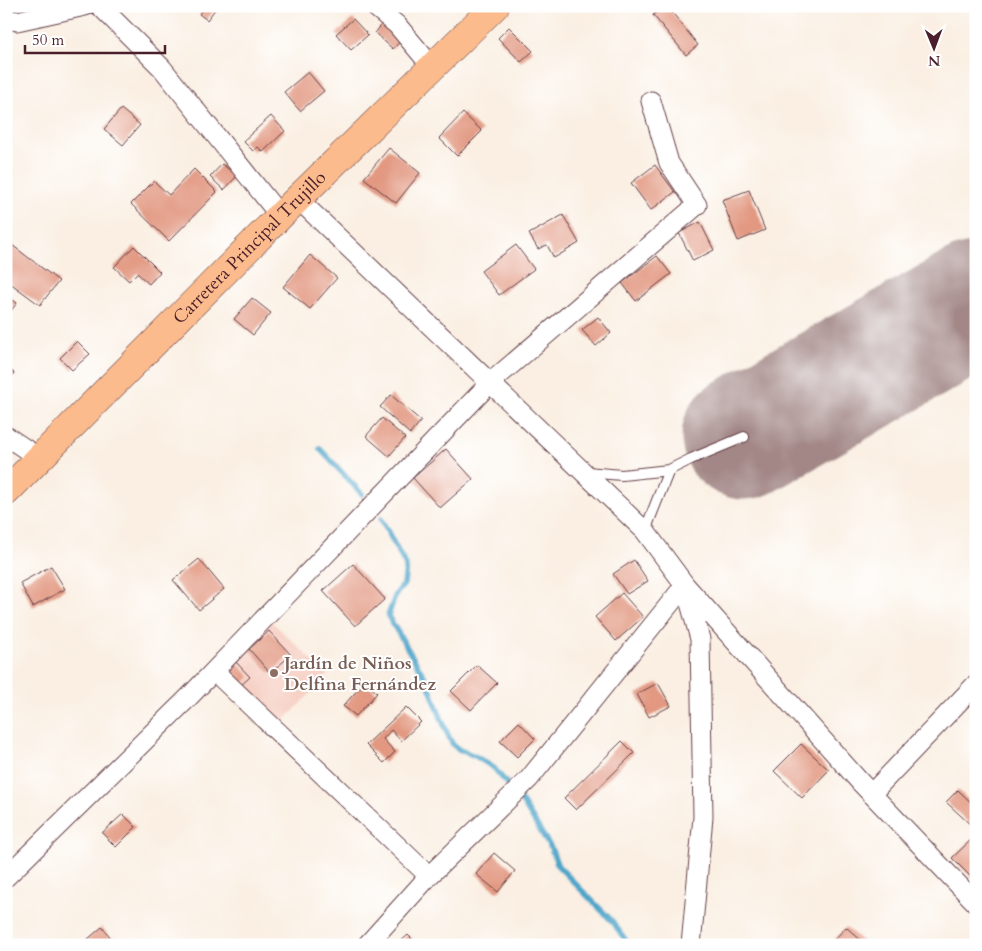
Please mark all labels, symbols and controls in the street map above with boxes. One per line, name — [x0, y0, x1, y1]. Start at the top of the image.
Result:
scale bar — [25, 22, 165, 54]
north arrow — [910, 22, 960, 72]
text: 50 m — [32, 30, 64, 50]
text: N — [928, 51, 940, 70]
street label: Carretera Principal Trujillo — [167, 165, 332, 330]
place label: Jardín de Niños Delfina Fernández — [281, 651, 437, 697]
marker: Jardín de Niños Delfina Fernández — [268, 667, 280, 679]

